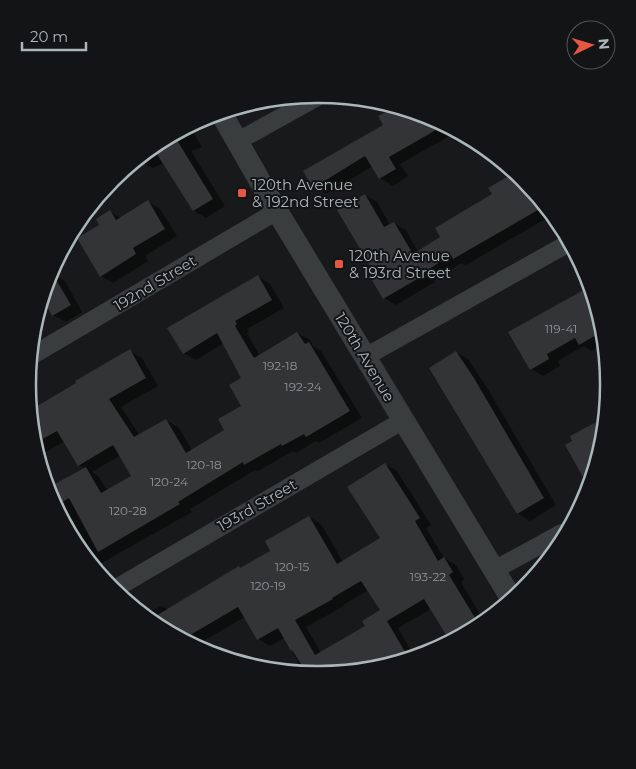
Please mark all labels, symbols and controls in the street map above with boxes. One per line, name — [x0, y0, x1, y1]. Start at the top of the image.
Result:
scale bar — [22, 20, 86, 52]
north arrow — [566, 20, 616, 70]
text: 20 m — [30, 27, 68, 46]
text: N — [594, 37, 613, 50]
place label: 120th Avenue & 192nd Street — [252, 175, 359, 211]
marker: 120th Avenue & 192nd Street — [236, 187, 248, 199]
place label: 120th Avenue & 193rd Street — [349, 246, 451, 282]
street label: 192nd Street — [110, 251, 200, 315]
marker: 120th Avenue & 193rd Street — [333, 258, 345, 270]
street label: 120th Avenue — [331, 309, 399, 405]
house number: 119-41 — [545, 321, 577, 336]
house number: 192-18 — [263, 358, 298, 373]
house number: 192-24 — [284, 379, 322, 394]
house number: 120-18 — [186, 457, 222, 472]
house number: 120-24 — [150, 474, 188, 489]
street label: 193rd Street — [214, 475, 300, 535]
house number: 120-28 — [109, 503, 147, 518]
house number: 120-15 — [275, 559, 310, 574]
house number: 193-22 — [410, 569, 446, 584]
house number: 120-19 — [250, 578, 286, 593]

